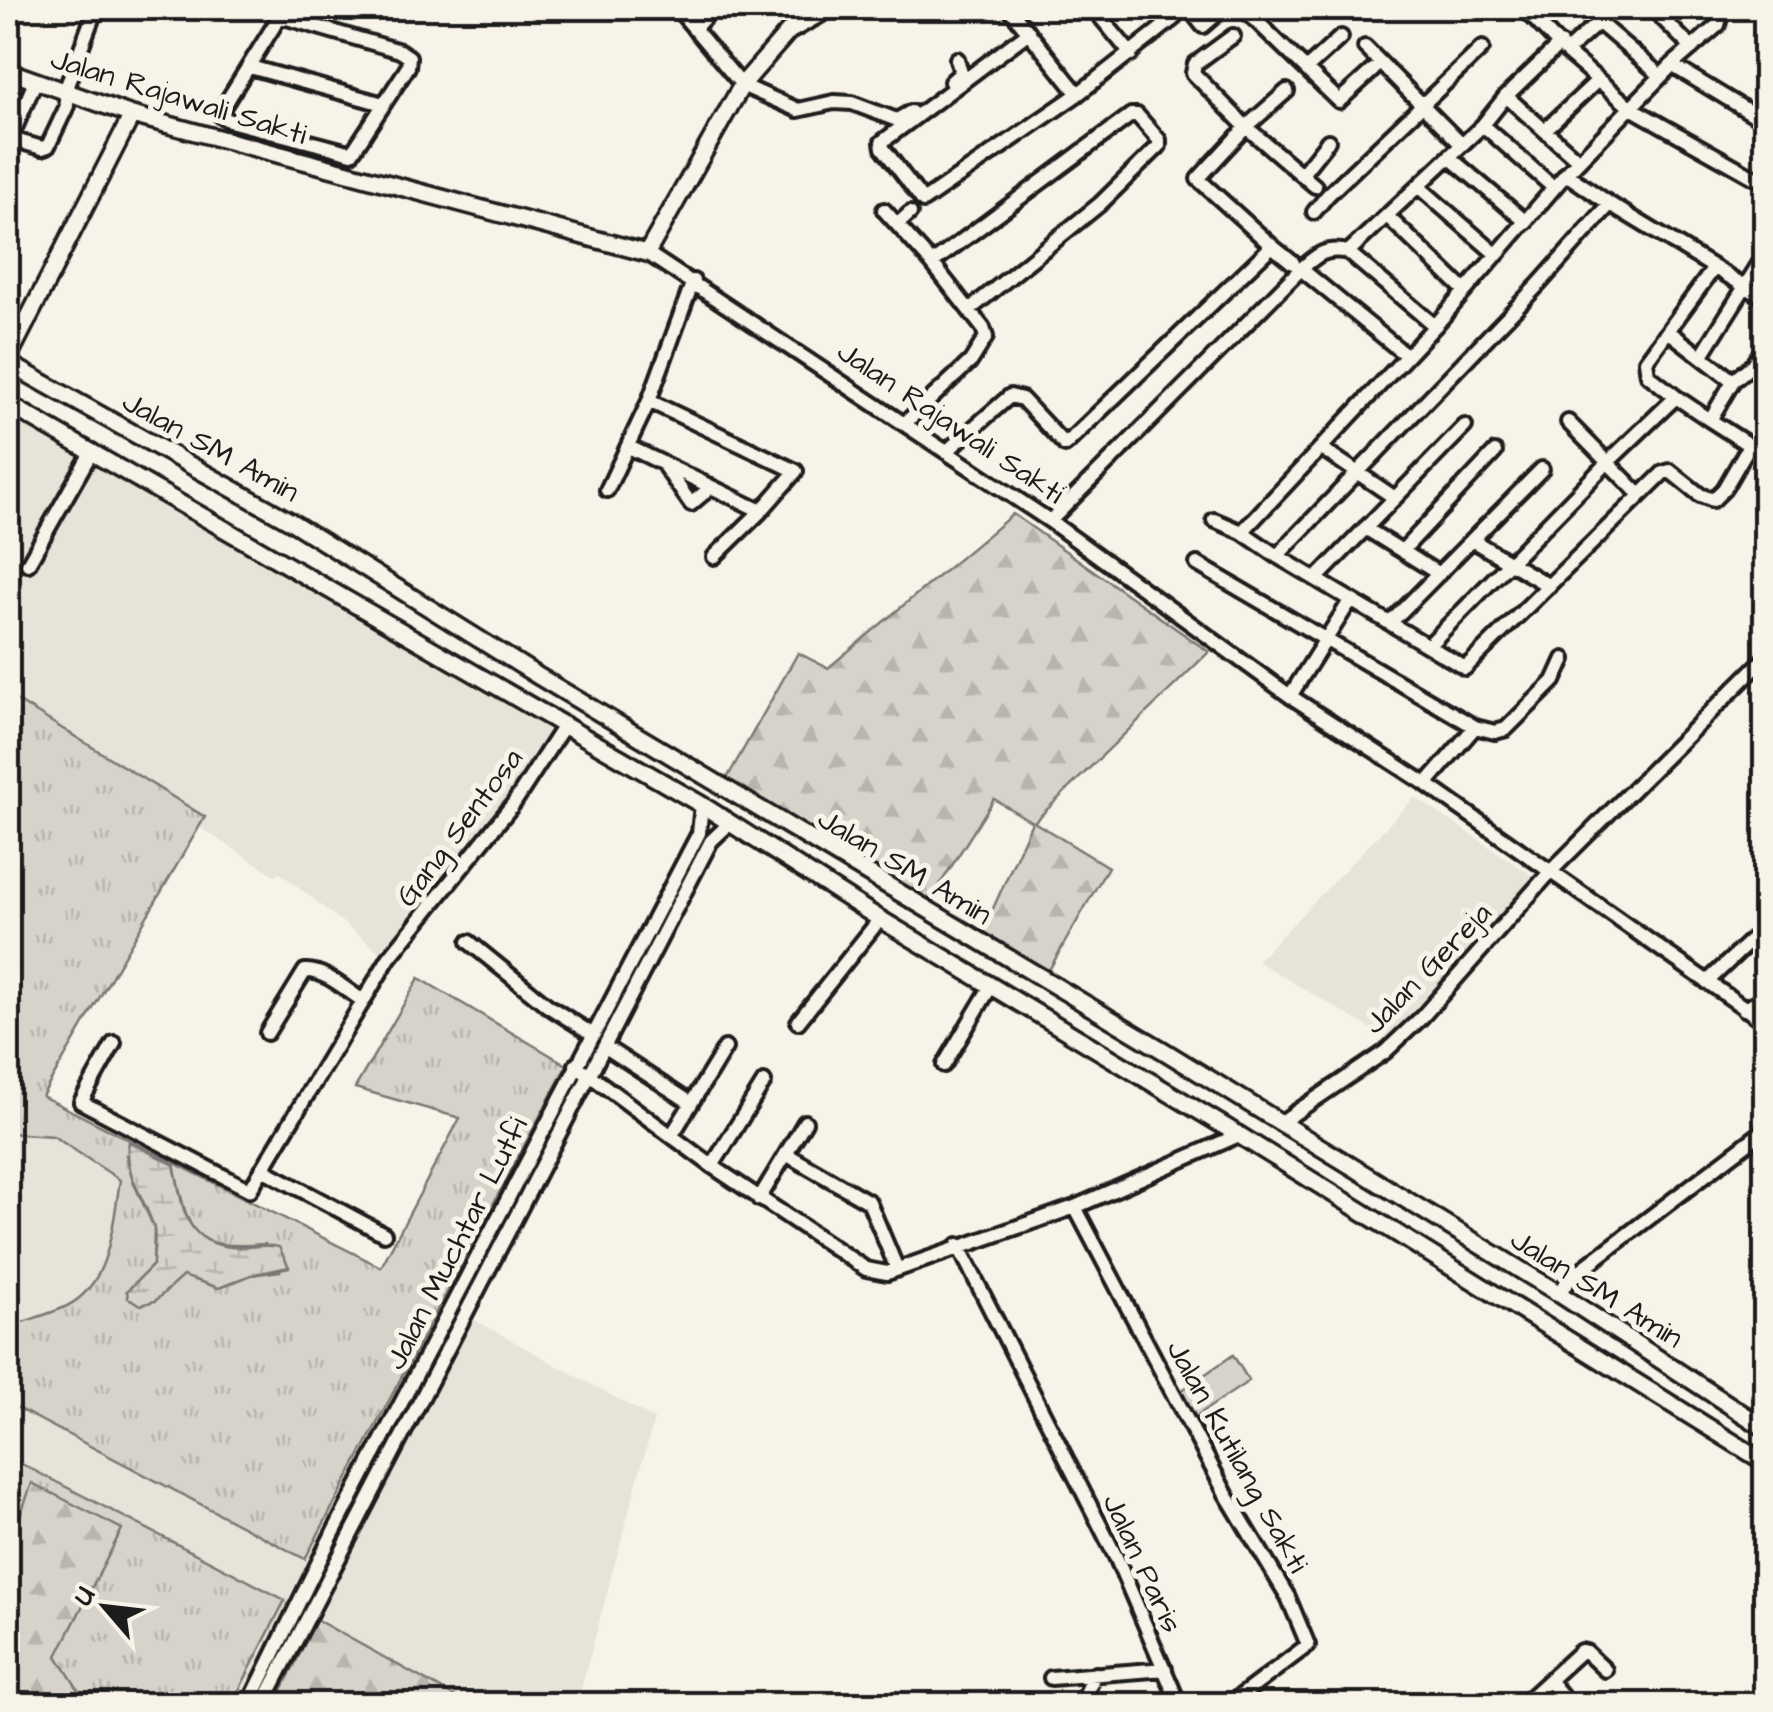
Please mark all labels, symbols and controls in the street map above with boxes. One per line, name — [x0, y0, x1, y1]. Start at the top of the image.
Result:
street label: Jalan Rajawali Sakti — [45, 38, 312, 156]
street label: Jalan Rajawali Sakti — [829, 331, 1073, 515]
street label: Jalan SM Amin — [114, 381, 307, 513]
street label: Gang Sentosa — [386, 740, 534, 916]
street label: Jalan SM Amin — [810, 798, 999, 935]
street label: Jalan Gereja — [1354, 893, 1501, 1044]
street label: Jalan Muchtar Lutfi — [375, 1109, 539, 1377]
street label: Jalan SM Amin — [1502, 1219, 1691, 1359]
street label: Jalan Kutilang Sakti — [1155, 1332, 1319, 1581]
street label: Jalan Paris — [1092, 1487, 1193, 1640]
north arrow — [55, 1557, 155, 1657]
text: U — [63, 1580, 105, 1612]

